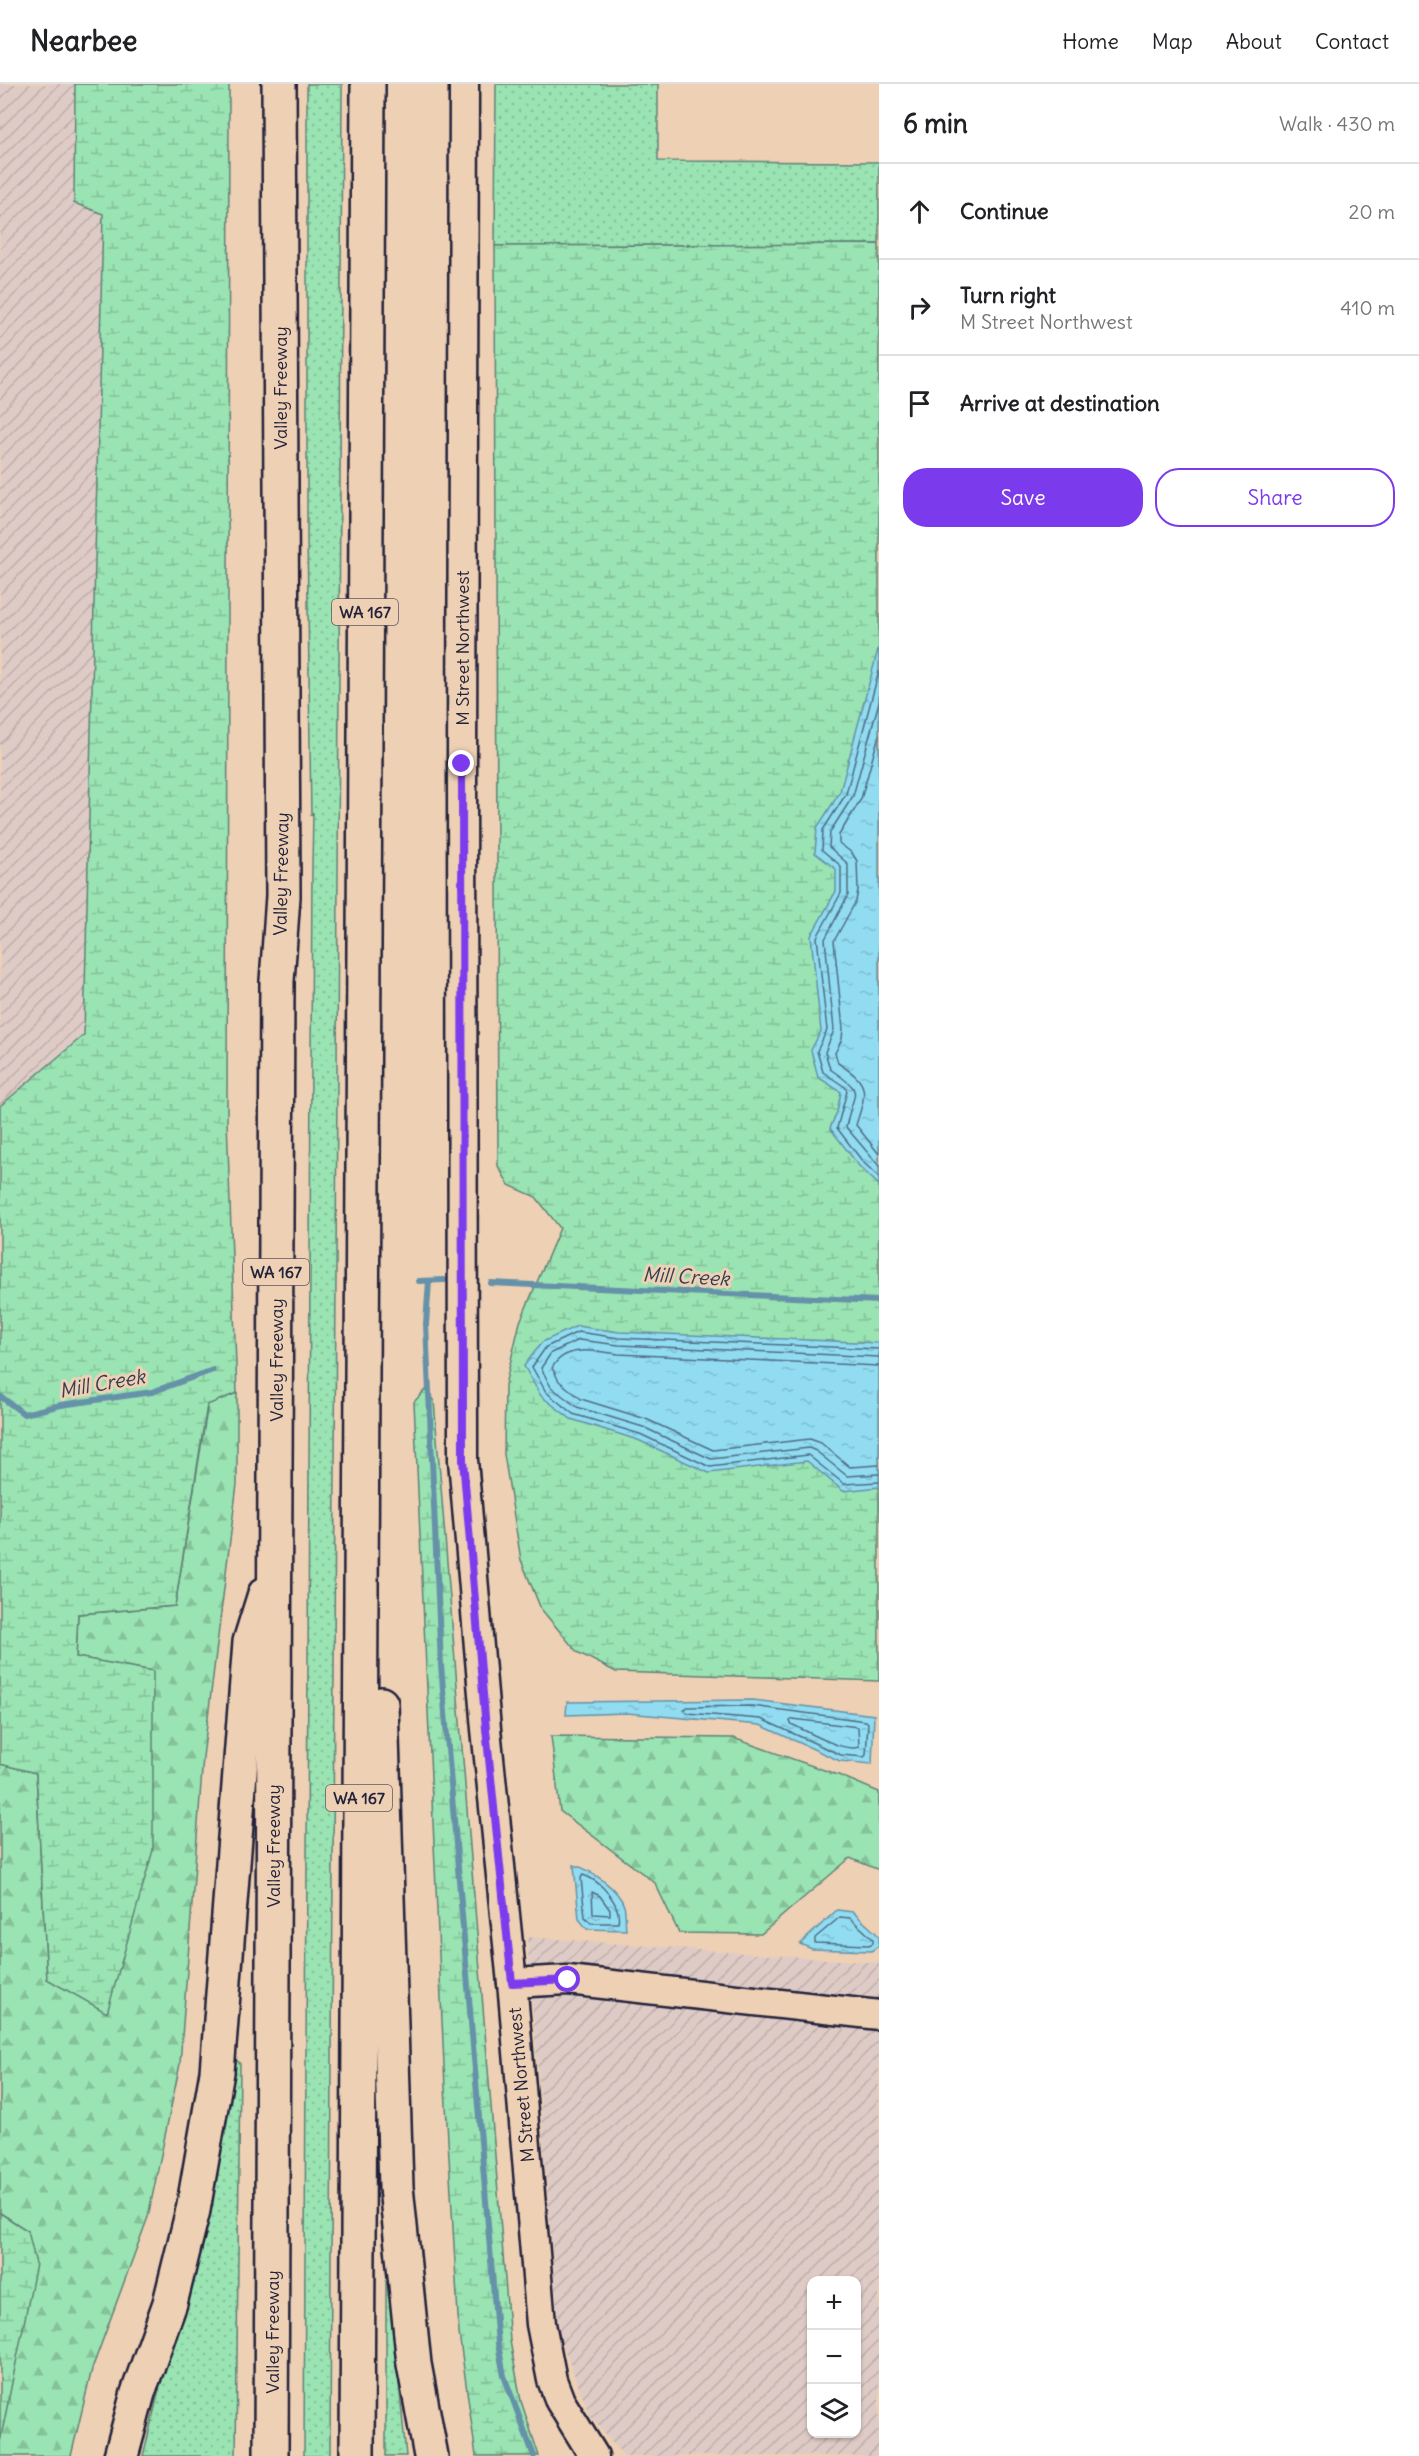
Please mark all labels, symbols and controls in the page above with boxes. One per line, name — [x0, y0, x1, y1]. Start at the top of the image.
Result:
text: Nearbee — [30, 23, 137, 59]
text: Home — [1062, 28, 1119, 55]
text: Map — [1152, 28, 1193, 55]
text: About — [1226, 28, 1282, 55]
text: Contact — [1315, 28, 1389, 55]
text: 6 min — [903, 107, 968, 140]
text: Walk · 430 m — [1279, 111, 1395, 136]
icon: ahead — [903, 195, 936, 228]
text: Continue — [960, 197, 1049, 225]
text: 20 m — [1349, 199, 1395, 224]
text: Turn right — [960, 281, 1056, 309]
icon: right — [903, 291, 936, 324]
text: 410 m — [1340, 295, 1395, 320]
text: M Street Northwest — [960, 309, 1133, 334]
street label: Valley Freeway — [269, 326, 292, 450]
icon: arrive — [903, 387, 936, 420]
text: Arrive at destination — [960, 389, 1160, 417]
button: Save — [903, 468, 1143, 527]
button: Share — [1155, 468, 1395, 527]
street label: M Street Northwest — [451, 570, 474, 726]
road number: WA 167 — [332, 599, 398, 625]
route end — [448, 750, 474, 776]
street label: Valley Freeway — [268, 812, 294, 936]
road number: WA 167 — [243, 1259, 309, 1285]
water label: Mill Creek — [642, 1261, 732, 1291]
street label: Valley Freeway — [265, 1298, 288, 1422]
water label: Mill Creek — [57, 1363, 149, 1403]
street label: Valley Freeway — [262, 1784, 285, 1908]
road number: WA 167 — [326, 1785, 392, 1811]
route start — [554, 1966, 580, 1992]
street label: M Street Northwest — [503, 2007, 539, 2163]
street label: Valley Freeway — [261, 2270, 284, 2394]
map controls — [807, 2276, 861, 2438]
button: + — [807, 2276, 861, 2330]
button: − — [807, 2330, 861, 2384]
button: layers — [807, 2384, 861, 2438]

